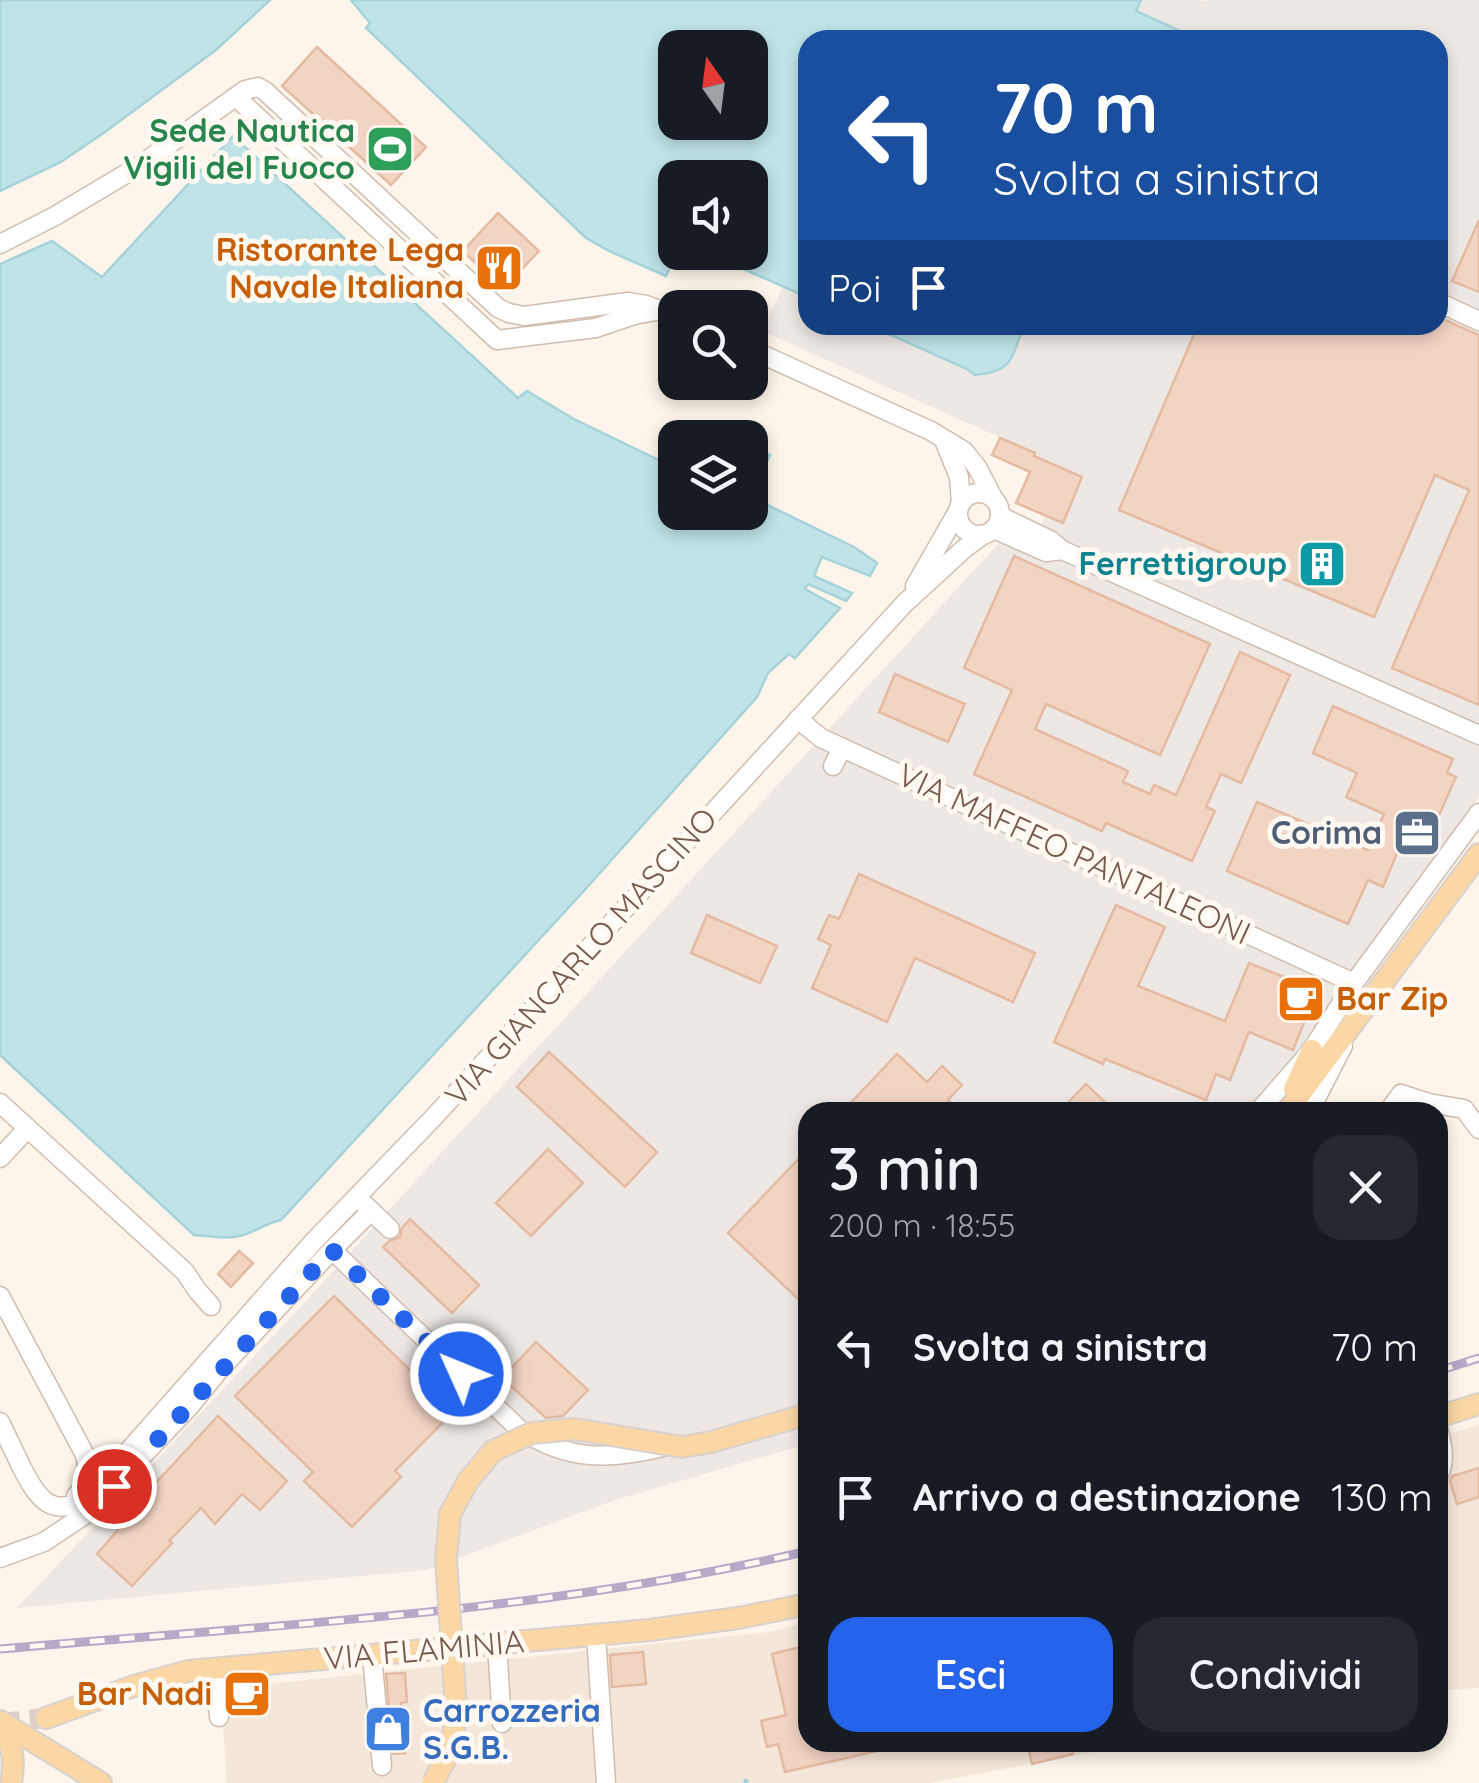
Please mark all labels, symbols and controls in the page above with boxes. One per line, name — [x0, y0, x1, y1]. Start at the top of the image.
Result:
north arrow — [658, 30, 768, 140]
map controls — [658, 30, 768, 530]
text: 70 m — [993, 63, 1159, 151]
icon: left — [828, 70, 958, 200]
place label: Sede Nautica Vigili del Fuoco — [123, 110, 355, 187]
sports icon: Sede Nautica Vigili del Fuoco — [364, 123, 416, 175]
text: Svolta a sinistra — [993, 150, 1320, 206]
button: sound — [658, 160, 768, 270]
place label: Ristorante Lega Navale Italiana — [216, 229, 464, 306]
restaurant icon: Ristorante Lega Navale Italiana — [473, 242, 525, 294]
icon: arrive — [901, 260, 956, 315]
text: Poi — [828, 264, 881, 312]
button: search — [658, 290, 768, 400]
button: layers — [658, 420, 768, 530]
building icon: Ferrettigroup — [1296, 538, 1348, 590]
place label: Ferrettigroup — [1078, 543, 1287, 583]
street label: VIA MAFFEO PANTALEONI — [892, 754, 1257, 953]
street label: VIA GIANCARLO MASCINO — [436, 799, 725, 1114]
office icon: Corima — [1391, 807, 1443, 859]
place label: Corima — [1271, 812, 1382, 852]
cafe icon: Bar Zip — [1275, 973, 1327, 1025]
place label: Bar Zip — [1336, 978, 1448, 1018]
text: 3 min — [828, 1130, 981, 1205]
button: close — [1313, 1135, 1418, 1240]
text: 200 m · 18:55 — [828, 1205, 1015, 1245]
icon: left — [828, 1320, 883, 1375]
position arrow — [409, 1322, 513, 1426]
text: Svolta a sinistra — [913, 1323, 1208, 1371]
text: 70 m — [1331, 1323, 1418, 1371]
pin — [72, 1444, 157, 1529]
icon: arrive — [87, 1459, 142, 1514]
icon: arrive — [828, 1470, 883, 1525]
text: Arrivo a destinazione — [913, 1473, 1301, 1521]
text: 130 m — [1331, 1473, 1433, 1521]
button: Esci — [828, 1617, 1113, 1732]
button: Condividi — [1133, 1617, 1418, 1732]
street label: VIA FLAMINIA — [322, 1620, 526, 1678]
cafe icon: Bar Nadi — [221, 1668, 273, 1720]
place label: Bar Nadi — [77, 1673, 212, 1713]
place label: Carrozzeria S.G.B. — [423, 1690, 601, 1767]
shop icon: Carrozzeria S.G.B. — [362, 1703, 414, 1755]

